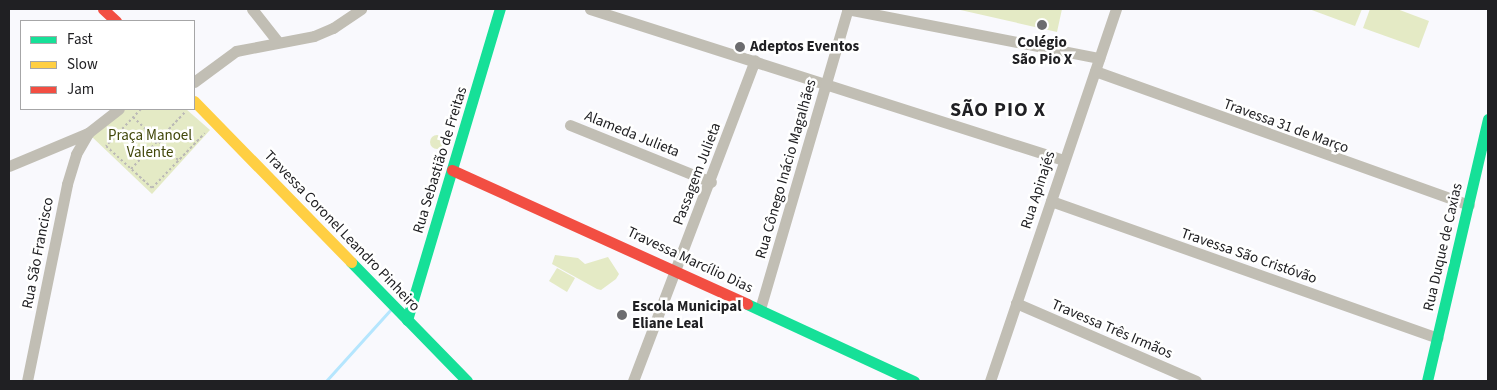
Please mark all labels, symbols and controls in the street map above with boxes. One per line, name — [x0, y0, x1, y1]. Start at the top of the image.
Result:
marker: Colégio São Pio X — [1036, 19, 1048, 31]
legend — [20, 20, 195, 110]
text: Fast — [67, 29, 93, 50]
place label: Colégio São Pio X — [1012, 33, 1072, 68]
place label: Adeptos Eventos — [750, 38, 859, 56]
marker: Adeptos Eventos — [734, 41, 746, 53]
text: Slow — [67, 54, 98, 75]
street label: Rua Cônego Inácio Magalhães — [752, 77, 820, 261]
text: Jam — [67, 79, 94, 100]
street label: Rua Sebastião de Freitas — [409, 84, 471, 236]
street label: Travessa 31 de Março — [1221, 95, 1351, 157]
district label: SÃO PIO X — [949, 98, 1047, 122]
street label: Alameda Julieta — [582, 107, 682, 161]
street label: Passagem Julieta — [669, 120, 725, 228]
park label: Praça Manoel Valente — [108, 126, 192, 161]
street label: Travessa Coronel Leandro Pinheiro — [260, 147, 424, 315]
street label: Rua Apinajés — [1017, 149, 1059, 231]
street label: Rua Duque de Caxias — [1420, 181, 1466, 313]
street label: Rua São Francisco — [18, 196, 58, 310]
street label: Travessa Marcílio Dias — [624, 223, 756, 297]
street label: Travessa São Cristóvão — [1179, 224, 1319, 288]
street label: Travessa Três Irmãos — [1049, 295, 1175, 363]
place label: Escola Municipal Eliane Leal — [632, 297, 741, 332]
marker: Escola Municipal Eliane Leal — [616, 309, 628, 321]

